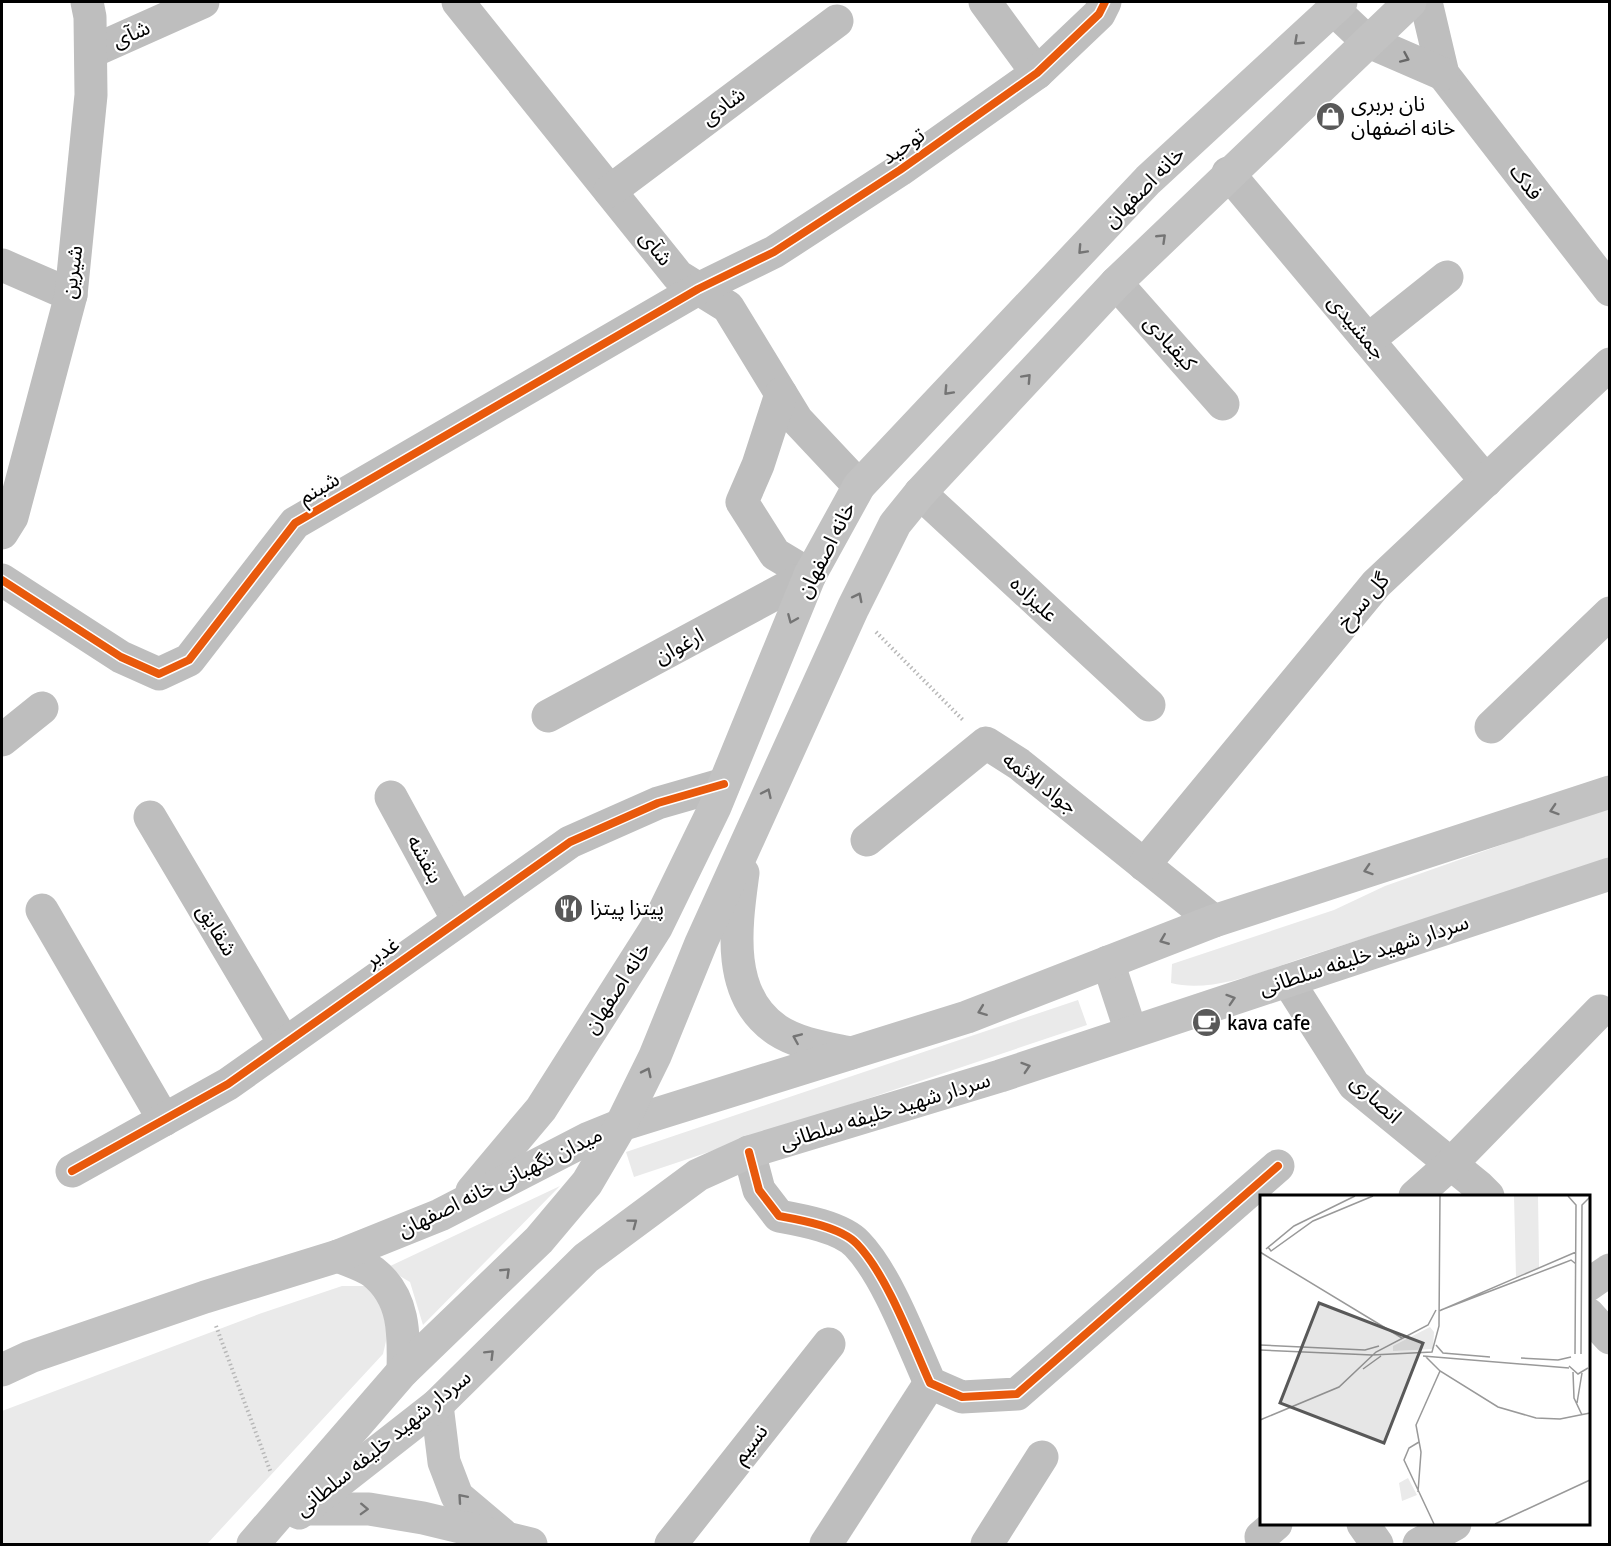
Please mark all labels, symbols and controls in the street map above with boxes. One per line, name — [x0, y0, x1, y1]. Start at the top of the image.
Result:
street label: شآی — [108, 14, 154, 54]
one-way arrow — [1294, 34, 1305, 45]
one-way arrow — [1399, 51, 1410, 63]
street label: شادی — [696, 81, 750, 131]
place label: نان بربری خانه اضفهان — [1351, 91, 1455, 141]
shop icon: نان بربری خانه اضفهان — [1314, 100, 1346, 132]
street label: توحید — [876, 122, 930, 170]
street label: خانه اصفهان — [1098, 141, 1190, 233]
street label: فدک — [1504, 159, 1548, 205]
street label: شآی — [634, 225, 678, 271]
one-way arrow — [1155, 234, 1166, 245]
one-way arrow — [1078, 243, 1089, 253]
street label: شیرین — [55, 244, 89, 300]
street label: جمشیدی — [1322, 289, 1392, 365]
street label: کیقبادی — [1138, 310, 1202, 377]
one-way arrow — [1020, 374, 1031, 385]
one-way arrow — [944, 385, 955, 395]
street label: شبنم — [294, 466, 345, 512]
street label: خانه اصفهان — [791, 498, 861, 602]
street label: گل سرخ — [1331, 567, 1396, 636]
street label: علیزاده — [1005, 570, 1063, 628]
one-way arrow — [851, 593, 862, 604]
one-way arrow — [787, 613, 799, 624]
street label: ارغوان — [650, 622, 708, 670]
street label: جواد الائمه — [997, 746, 1083, 820]
one-way arrow — [760, 789, 772, 800]
one-way arrow — [1549, 803, 1560, 815]
street label: بنفشه — [401, 830, 449, 888]
one-way arrow — [1363, 863, 1374, 875]
restaurant icon: پیتزا پیتزا — [553, 892, 585, 924]
place label: پیتزا پیتزا — [590, 895, 664, 921]
street label: شقایق — [191, 899, 243, 961]
street label: سردار شهید خلیفه سلطانی — [1256, 909, 1472, 1001]
street label: غدیر — [359, 931, 404, 974]
one-way arrow — [1159, 933, 1170, 945]
street label: خانه اصفهان — [578, 937, 656, 1039]
one-way arrow — [1225, 994, 1236, 1007]
one-way arrow — [978, 1004, 989, 1016]
cafe icon: kava cafe — [1190, 1007, 1222, 1039]
place label: kava cafe — [1227, 1010, 1311, 1036]
one-way arrow — [792, 1033, 803, 1045]
one-way arrow — [1020, 1062, 1031, 1075]
street label: سردار شهید خلیفه سلطانی — [777, 1067, 993, 1155]
one-way arrow — [640, 1068, 651, 1079]
street label: انصاری — [1345, 1069, 1407, 1129]
street label: میدان نگهبانی خانه اصفهان — [393, 1121, 607, 1243]
inset map — [1260, 1195, 1590, 1525]
one-way arrow — [627, 1219, 638, 1230]
one-way arrow — [498, 1269, 509, 1280]
one-way arrow — [483, 1351, 494, 1361]
street label: سردار شهید خلیفه سلطانی — [290, 1364, 476, 1522]
street label: نسیم — [726, 1419, 775, 1470]
one-way arrow — [458, 1495, 469, 1505]
one-way arrow — [360, 1503, 369, 1516]

